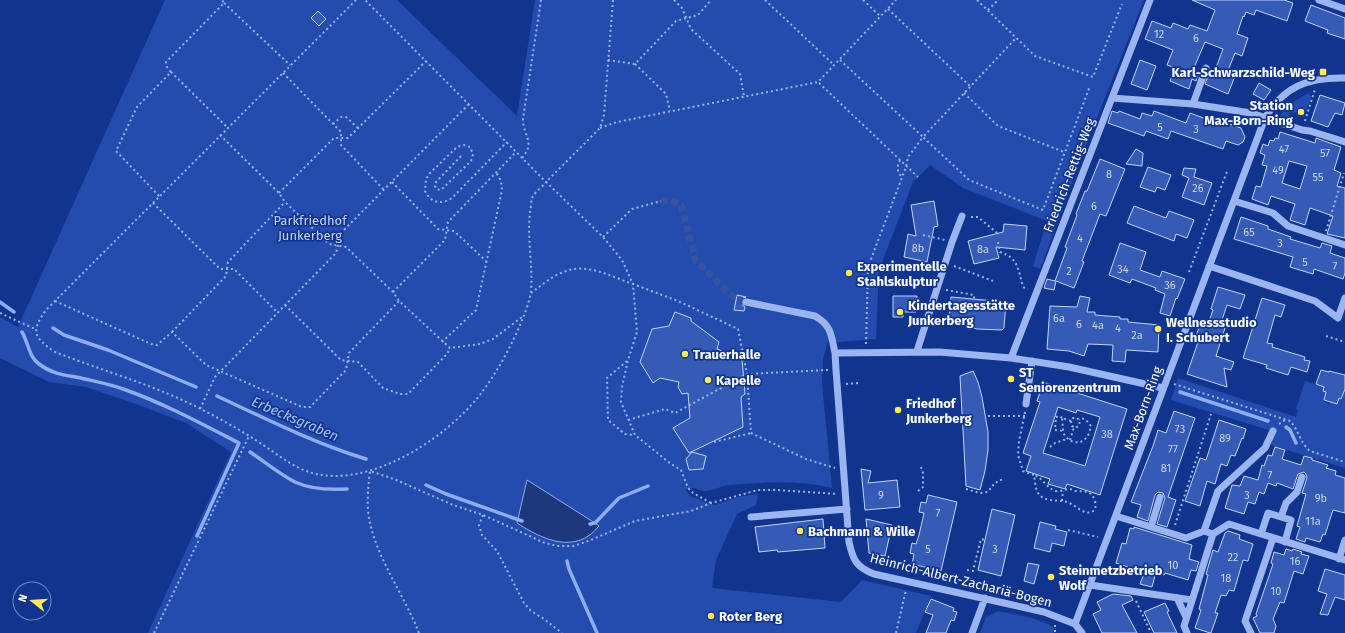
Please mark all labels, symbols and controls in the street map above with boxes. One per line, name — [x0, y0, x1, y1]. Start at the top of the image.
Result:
house number: 12 — [1154, 28, 1164, 41]
house number: 6 — [1193, 32, 1199, 45]
place label: Karl-Schwarzschild-Weg — [1171, 65, 1316, 80]
marker: Karl-Schwarzschild-Weg — [1318, 67, 1328, 77]
place label: Station Max-Born-Ring — [1204, 98, 1294, 128]
marker: Station Max-Born-Ring — [1296, 107, 1306, 117]
street label: Friedrich-Rettig-Weg — [1040, 115, 1098, 234]
house number: 5 — [1157, 121, 1163, 134]
house number: 3 — [1193, 123, 1199, 136]
house number: 47 — [1279, 143, 1289, 156]
house number: 57 — [1320, 147, 1330, 160]
house number: 49 — [1272, 164, 1284, 177]
house number: 8 — [1106, 168, 1112, 181]
house number: 55 — [1313, 171, 1324, 184]
house number: 26 — [1192, 182, 1204, 195]
house number: 6 — [1091, 200, 1097, 213]
park label: Parkfriedhof Junkerberg — [273, 213, 348, 243]
house number: 65 — [1243, 226, 1255, 239]
house number: 4 — [1077, 232, 1083, 245]
house number: 3 — [1277, 237, 1283, 250]
house number: 8b — [912, 242, 924, 255]
house number: 8a — [977, 243, 989, 256]
house number: 5 — [1302, 256, 1308, 269]
place label: Experimentelle Stahlskulptur — [857, 259, 947, 289]
house number: 7 — [1333, 260, 1338, 273]
house number: 34 — [1117, 263, 1129, 276]
house number: 2 — [1066, 265, 1072, 278]
marker: Experimentelle Stahlskulptur — [844, 268, 854, 278]
house number: 36 — [1164, 279, 1176, 292]
place label: Kindertagesstätte Junkerberg — [907, 298, 1015, 328]
marker: Kindertagesstätte Junkerberg — [895, 307, 905, 317]
house number: 6a — [1053, 312, 1065, 325]
place label: Wellnessstudio I. Schubert — [1166, 315, 1257, 345]
house number: 6 — [1076, 318, 1082, 331]
house number: 4a — [1092, 319, 1104, 332]
house number: 4 — [1115, 322, 1121, 335]
marker: Wellnessstudio I. Schubert — [1153, 324, 1163, 334]
house number: 2a — [1131, 329, 1143, 342]
place label: Trauerhalle — [693, 347, 761, 362]
marker: Trauerhalle — [680, 349, 690, 359]
street label: Max-Born-Ring — [1121, 364, 1165, 452]
place label: ST Seniorenzentrum — [1019, 365, 1121, 395]
place label: Kapelle — [716, 373, 761, 388]
marker: ST Seniorenzentrum — [1006, 374, 1016, 384]
marker: Kapelle — [703, 375, 713, 385]
water label: Erbecksgraben — [249, 393, 341, 445]
place label: Friedhof Junkerberg — [905, 396, 972, 426]
marker: Friedhof Junkerberg — [893, 405, 903, 415]
house number: 73 — [1175, 423, 1185, 436]
house number: 38 — [1101, 428, 1113, 441]
house number: 89 — [1219, 432, 1231, 445]
house number: 77 — [1168, 443, 1178, 456]
house number: 81 — [1161, 462, 1171, 475]
house number: 7 — [1268, 469, 1273, 482]
house number: 9 — [878, 489, 884, 502]
house number: 3 — [1244, 489, 1250, 502]
house number: 9b — [1315, 492, 1327, 505]
house number: 7 — [936, 507, 941, 520]
house number: 11a — [1305, 515, 1321, 528]
place label: Bachmann & Wille — [808, 524, 916, 539]
marker: Bachmann & Wille — [795, 526, 805, 536]
house number: 5 — [925, 543, 931, 556]
house number: 3 — [992, 543, 998, 556]
street label: Heinrich-Albert-Zachariä-Bogen — [868, 550, 1054, 610]
house number: 22 — [1228, 551, 1238, 564]
house number: 16 — [1290, 555, 1300, 568]
house number: 10 — [1168, 559, 1178, 572]
place label: Steinmetzbetrieb Wolf — [1059, 563, 1163, 593]
marker: Steinmetzbetrieb Wolf — [1046, 572, 1056, 582]
house number: 18 — [1221, 572, 1231, 585]
north arrow — [12, 581, 52, 621]
house number: 10 — [1271, 585, 1281, 598]
text: N — [16, 593, 30, 604]
place label: Roter Berg — [719, 609, 783, 624]
marker: Roter Berg — [706, 611, 716, 621]

